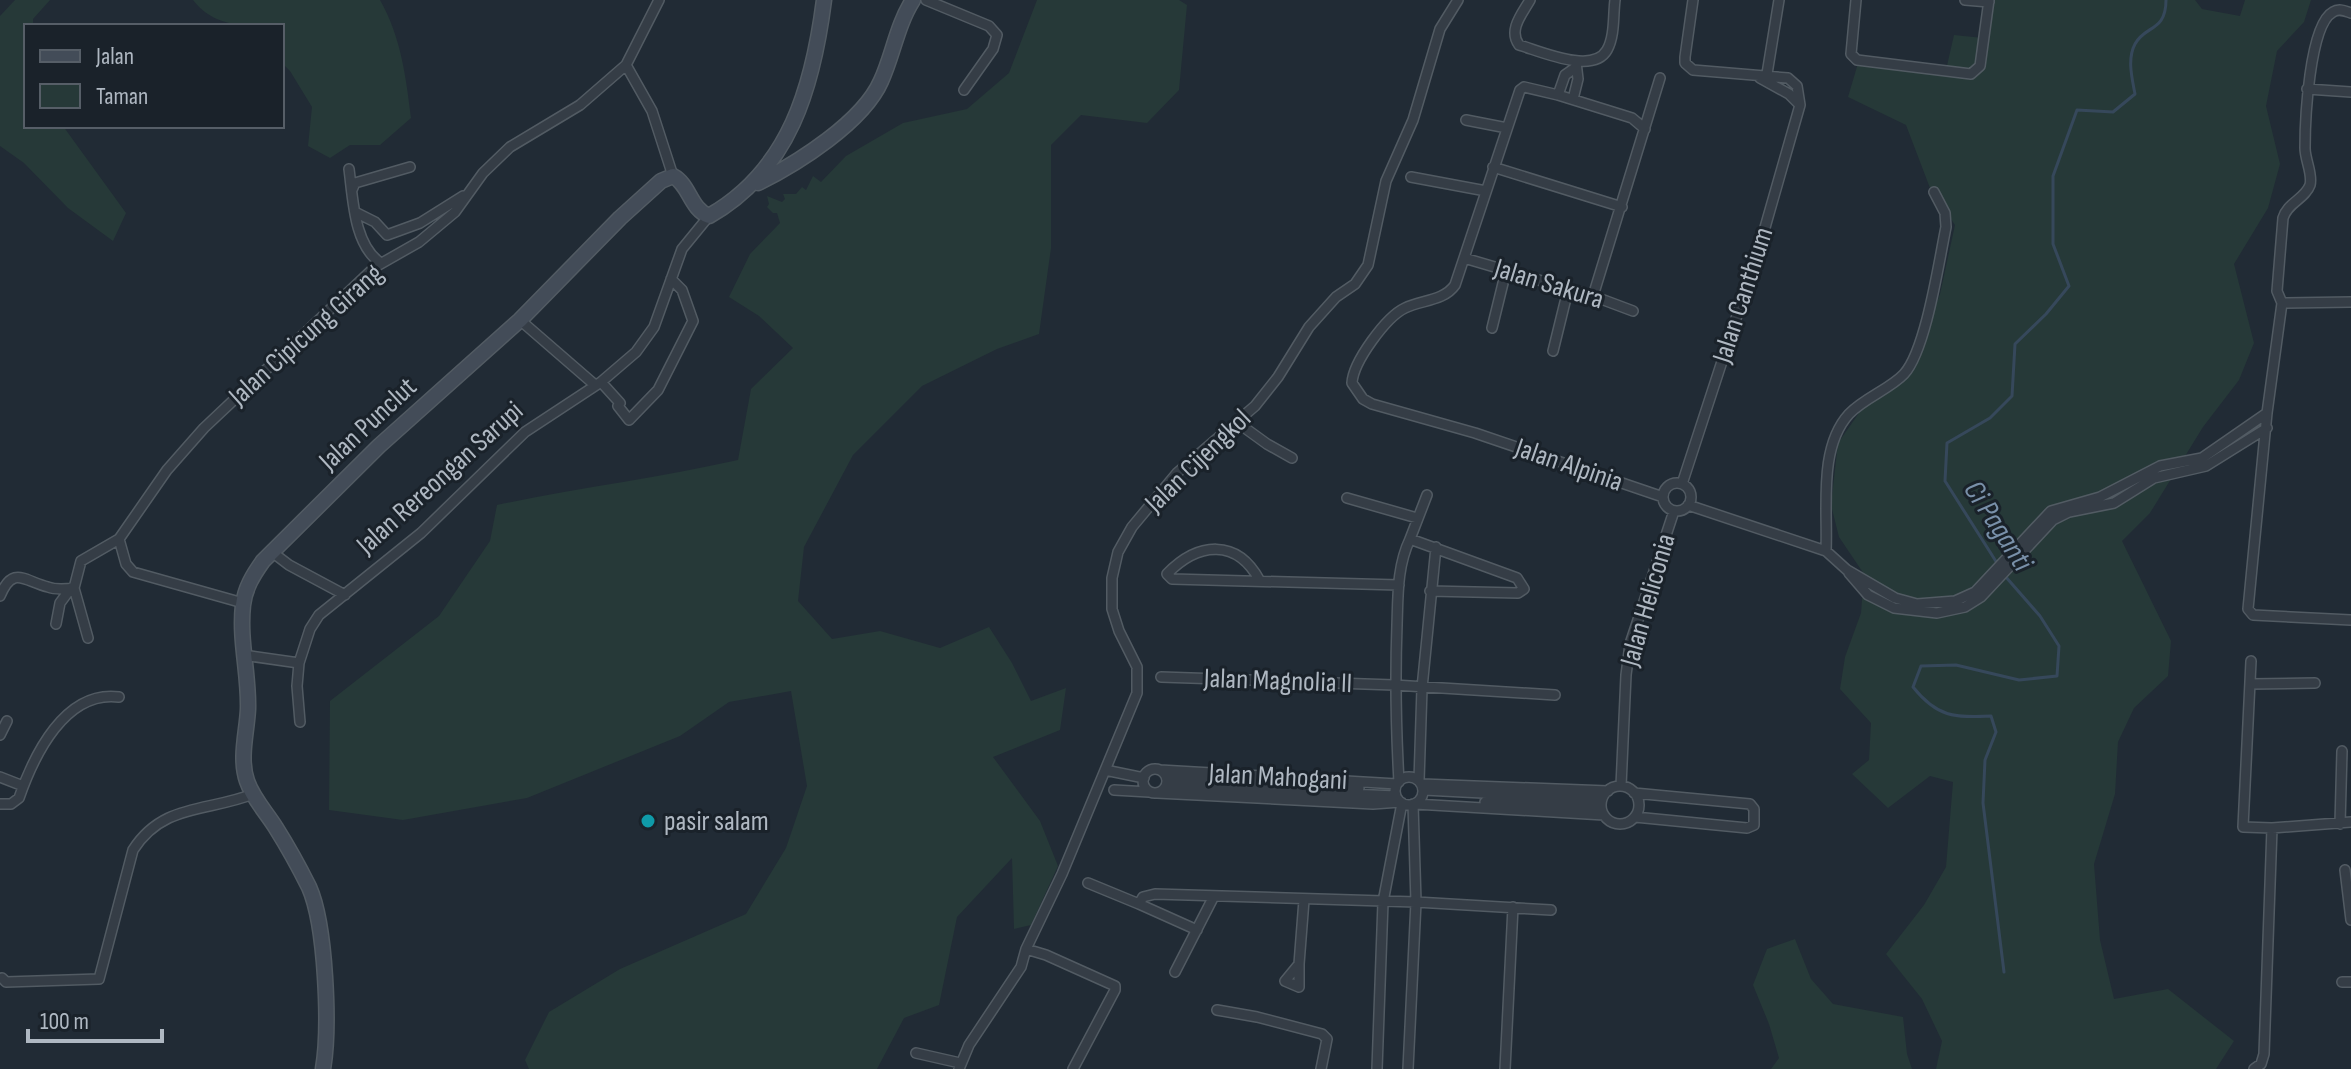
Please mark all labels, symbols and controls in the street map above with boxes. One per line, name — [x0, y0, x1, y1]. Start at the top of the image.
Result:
legend — [24, 24, 284, 128]
text: Jalan — [95, 42, 134, 71]
text: Taman — [96, 82, 148, 111]
street label: Jalan Canthium — [1705, 223, 1780, 368]
street label: Jalan Sakura — [1489, 251, 1608, 316]
street label: Jalan Cipicung Girang — [221, 257, 390, 413]
street label: Jalan Punclut — [312, 371, 424, 478]
street label: Jalan Rereongan Sarupi — [349, 395, 530, 562]
street label: Jalan Cijengkol — [1138, 403, 1258, 520]
street label: Jalan Alpinia — [1510, 431, 1627, 499]
water label: Ci Paganti — [1956, 474, 2041, 579]
street label: Jalan Heliconia — [1613, 530, 1683, 671]
street label: Jalan Magnolia II — [1202, 662, 1353, 700]
street label: Jalan Mahogani — [1207, 757, 1348, 797]
place label: pasir salam — [664, 805, 769, 838]
marker: pasir salam — [639, 812, 657, 830]
scale bar — [28, 993, 162, 1043]
text: 100 m — [40, 1007, 89, 1036]

